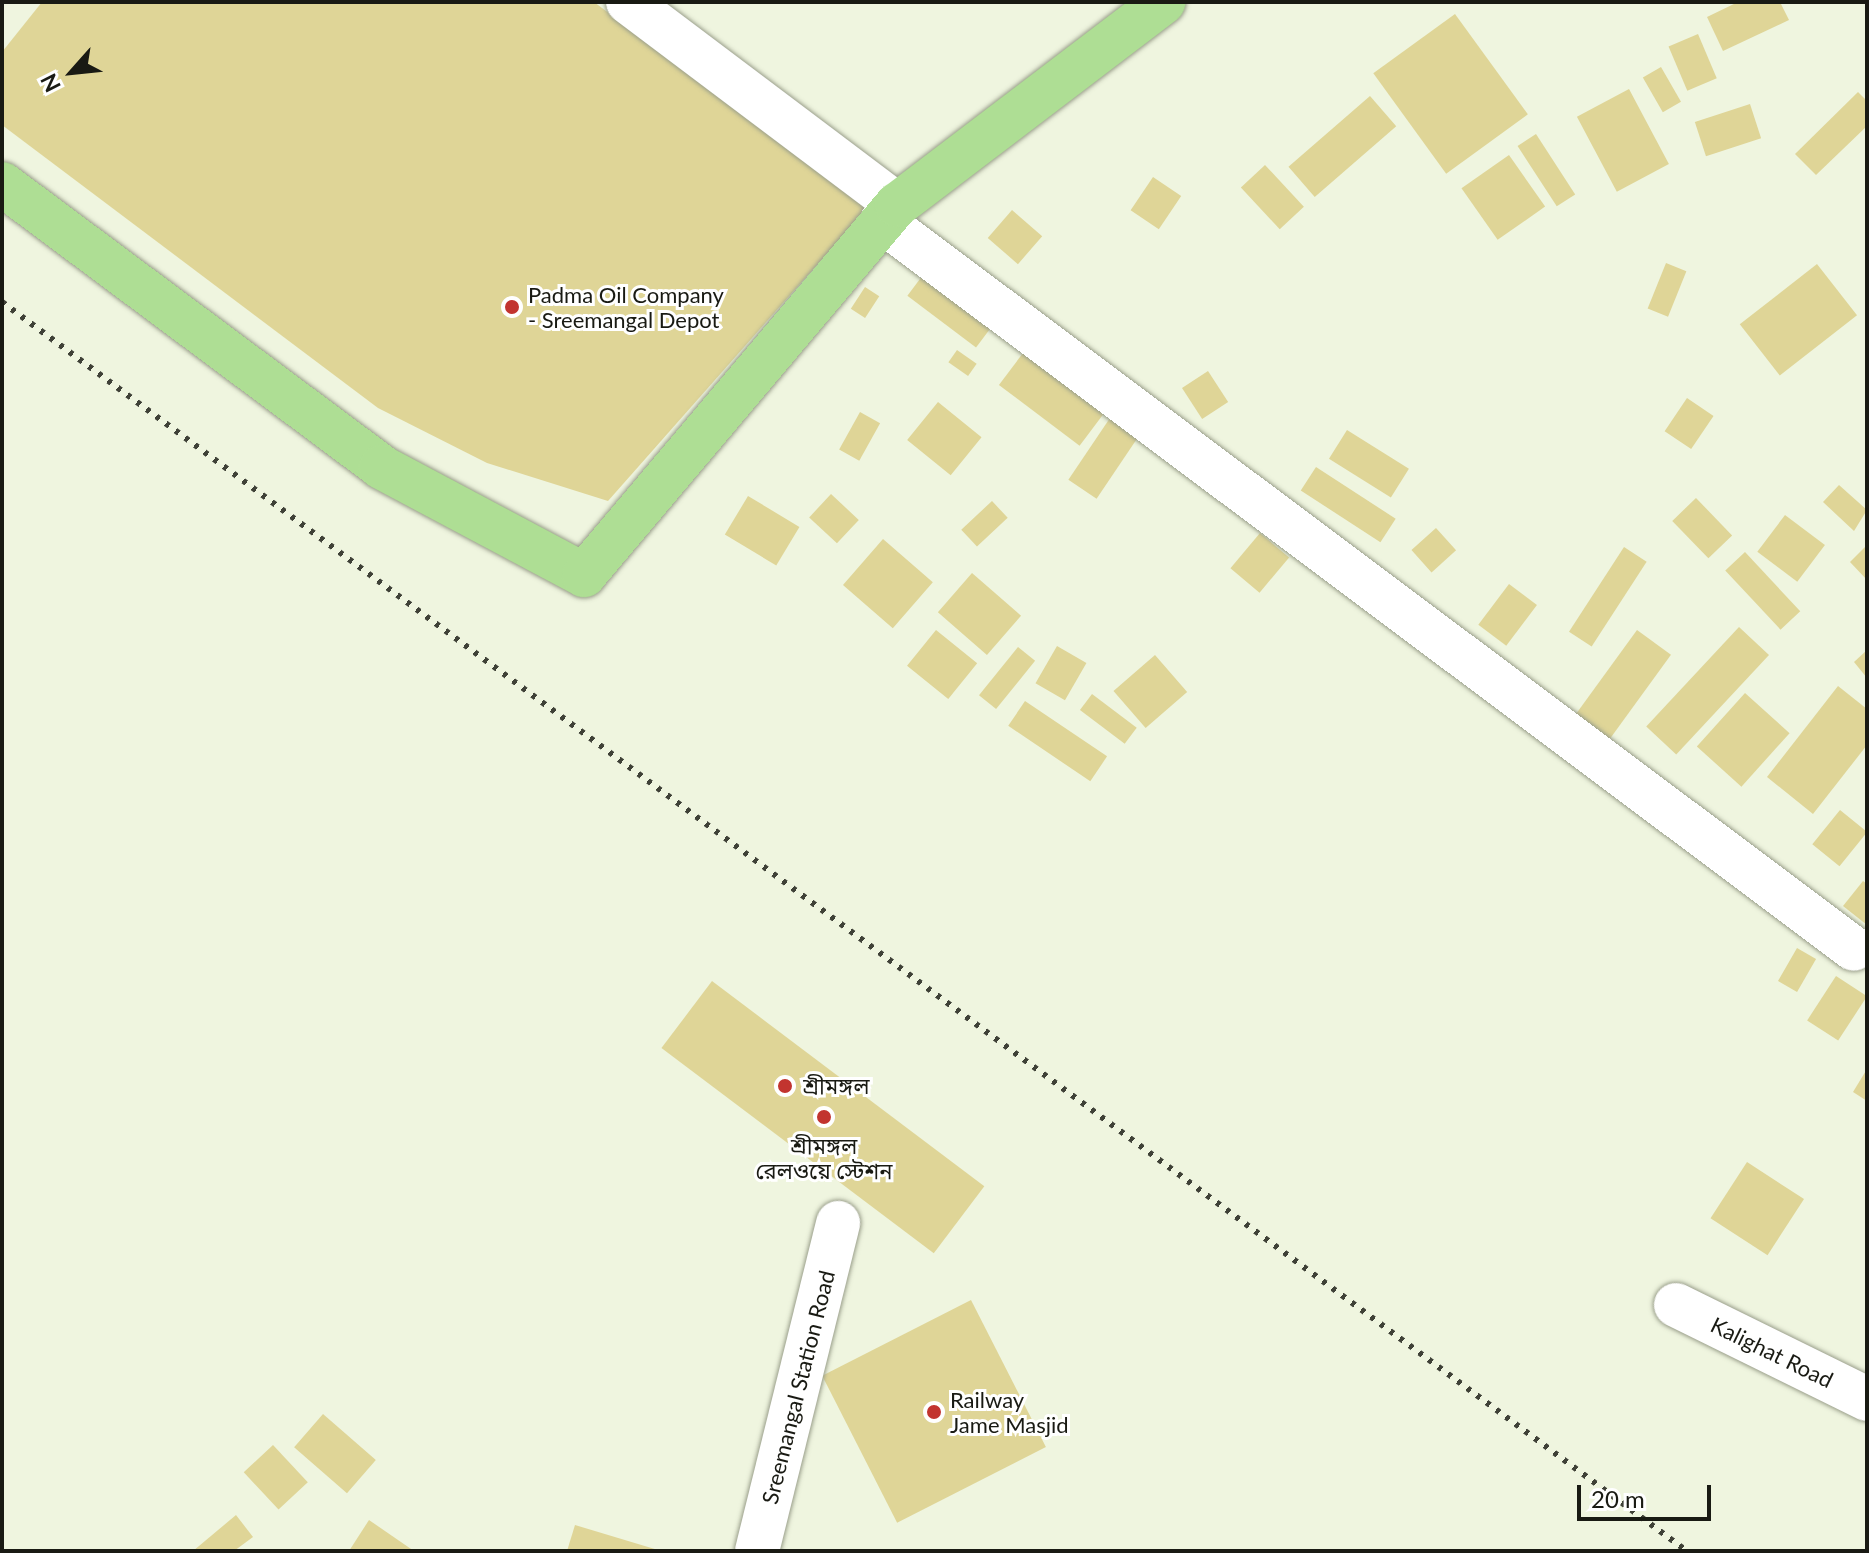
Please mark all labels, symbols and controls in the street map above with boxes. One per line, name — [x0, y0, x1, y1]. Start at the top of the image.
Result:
north arrow — [32, 32, 112, 112]
text: N — [34, 69, 66, 97]
place label: Padma Oil Company - Sreemangal Depot — [528, 281, 724, 332]
marker: Padma Oil Company - Sreemangal Depot — [503, 298, 521, 316]
place label: শ্রীমঙ্গল — [803, 1073, 870, 1099]
marker: শ্রীমঙ্গল — [774, 1075, 796, 1097]
marker: শ্রীমঙ্গল রেলওয়ে স্টেশন — [813, 1106, 835, 1128]
place label: শ্রীমঙ্গল রেলওয়ে স্টেশন — [756, 1132, 892, 1184]
street label: Sreemangal Station Road — [756, 1267, 840, 1507]
street label: Kalighat Road — [1707, 1311, 1837, 1393]
place label: Railway Jame Masjid — [950, 1386, 1069, 1438]
marker: Railway Jame Masjid — [925, 1403, 943, 1421]
scale bar — [1581, 1469, 1715, 1519]
text: 20 m — [1591, 1484, 1645, 1513]

